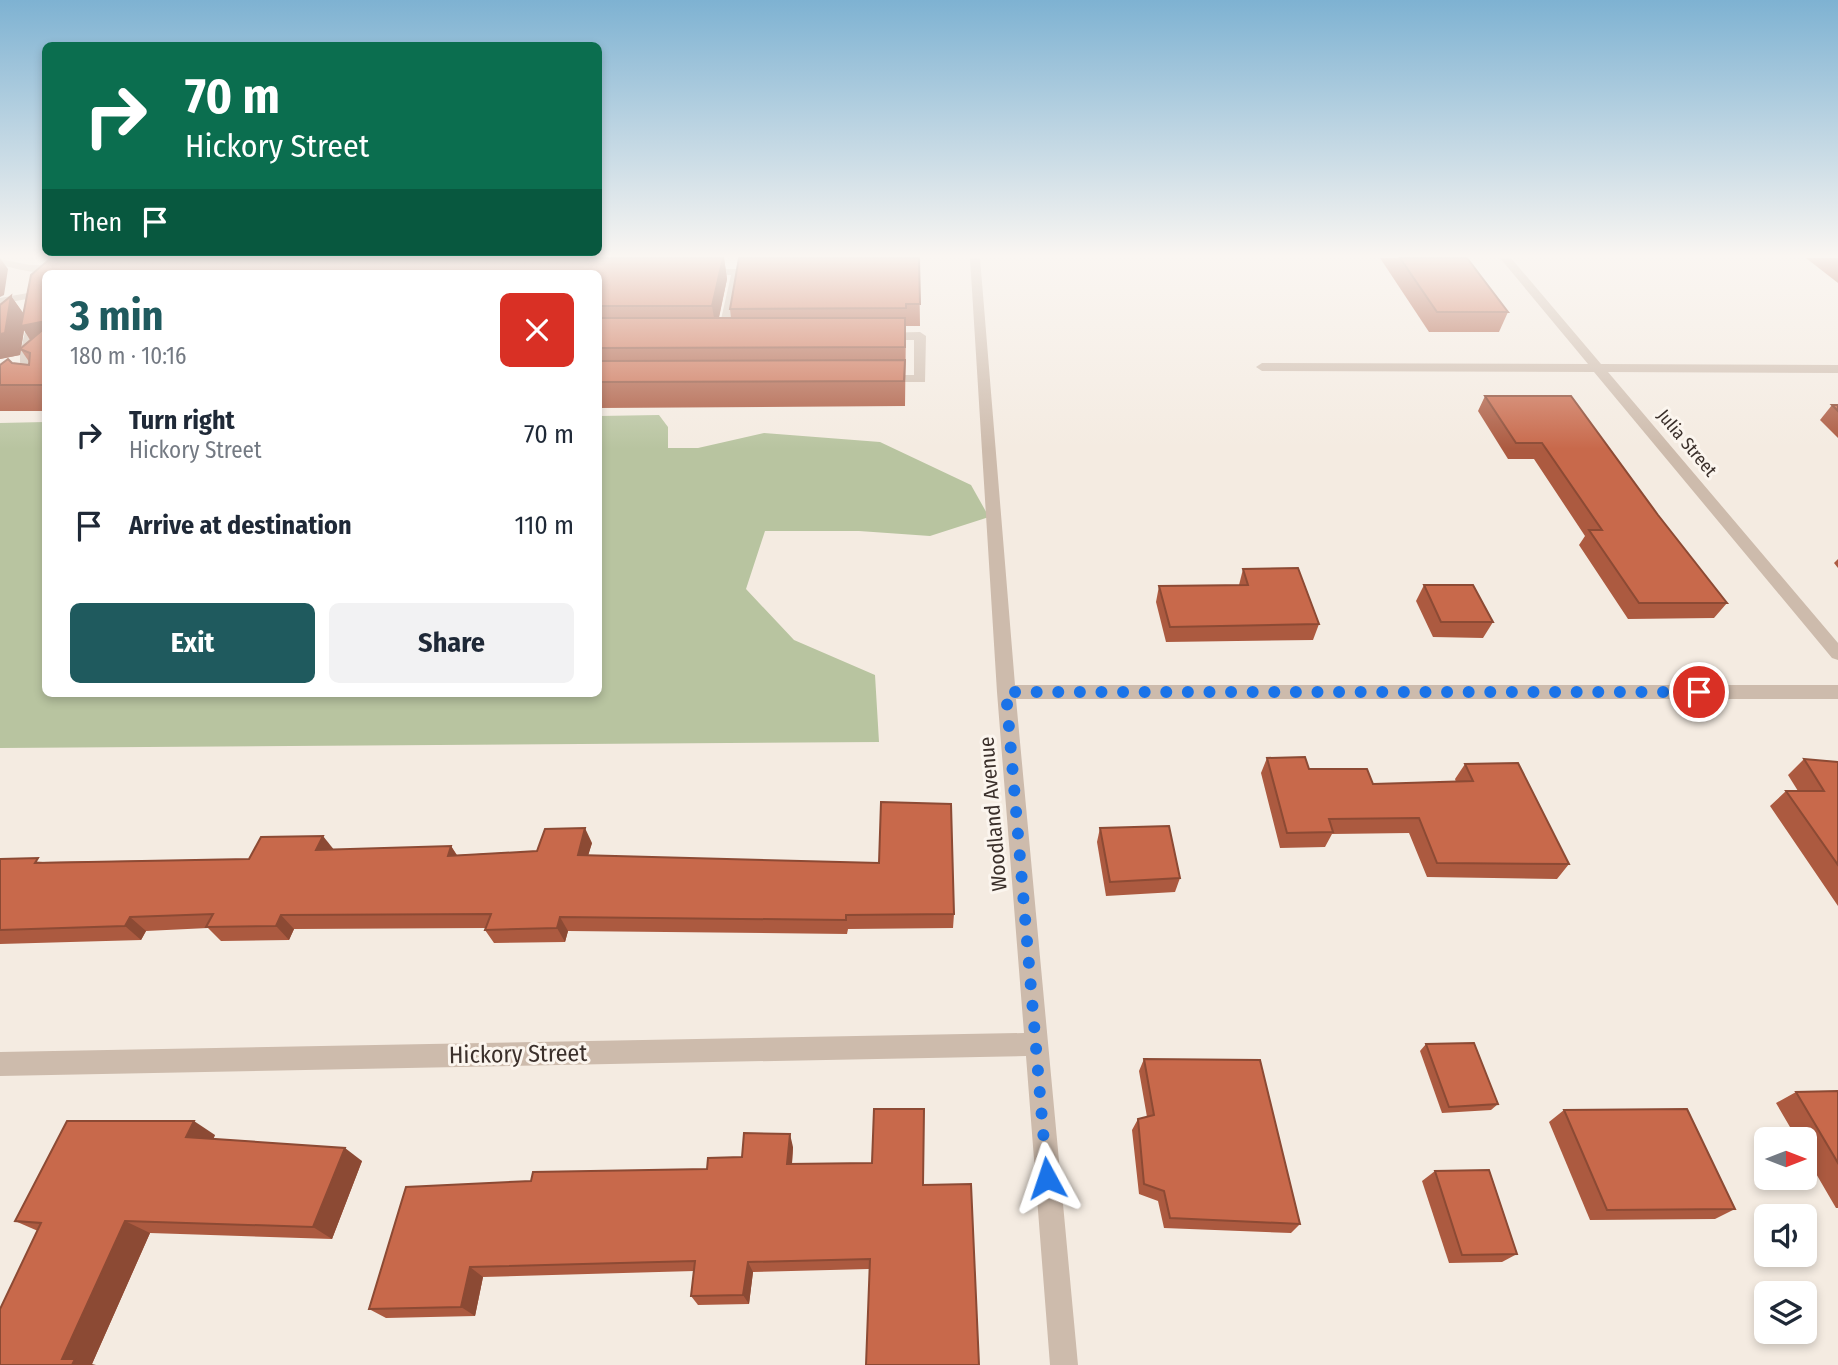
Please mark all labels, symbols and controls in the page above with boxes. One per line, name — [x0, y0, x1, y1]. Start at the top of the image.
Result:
text: 70 m — [185, 67, 280, 126]
icon: right — [70, 70, 161, 161]
text: Hickory Street — [185, 127, 369, 165]
icon: arrive — [136, 203, 174, 241]
text: Then — [70, 207, 122, 238]
text: 3 min — [70, 291, 164, 341]
button: close — [500, 293, 574, 367]
text: 180 m · 10:16 — [70, 342, 187, 370]
text: Turn right — [129, 405, 235, 436]
street label: Julia Street — [1653, 405, 1722, 481]
icon: right — [70, 416, 108, 454]
text: 70 m — [524, 419, 574, 450]
text: Hickory Street — [129, 436, 261, 464]
icon: arrive — [70, 507, 108, 545]
text: Arrive at destination — [129, 510, 352, 541]
text: 110 m — [514, 510, 574, 541]
button: Exit — [70, 603, 315, 683]
button: Share — [329, 603, 574, 683]
pin — [1669, 662, 1729, 722]
icon: arrive — [1680, 673, 1718, 711]
street label: Woodland Avenue — [973, 736, 1013, 892]
street label: Hickory Street — [449, 1039, 587, 1069]
north arrow — [1754, 1127, 1816, 1190]
map controls — [1754, 1127, 1817, 1344]
position arrow — [1010, 1141, 1084, 1215]
button: sound — [1754, 1204, 1817, 1267]
button: layers — [1754, 1281, 1817, 1344]

